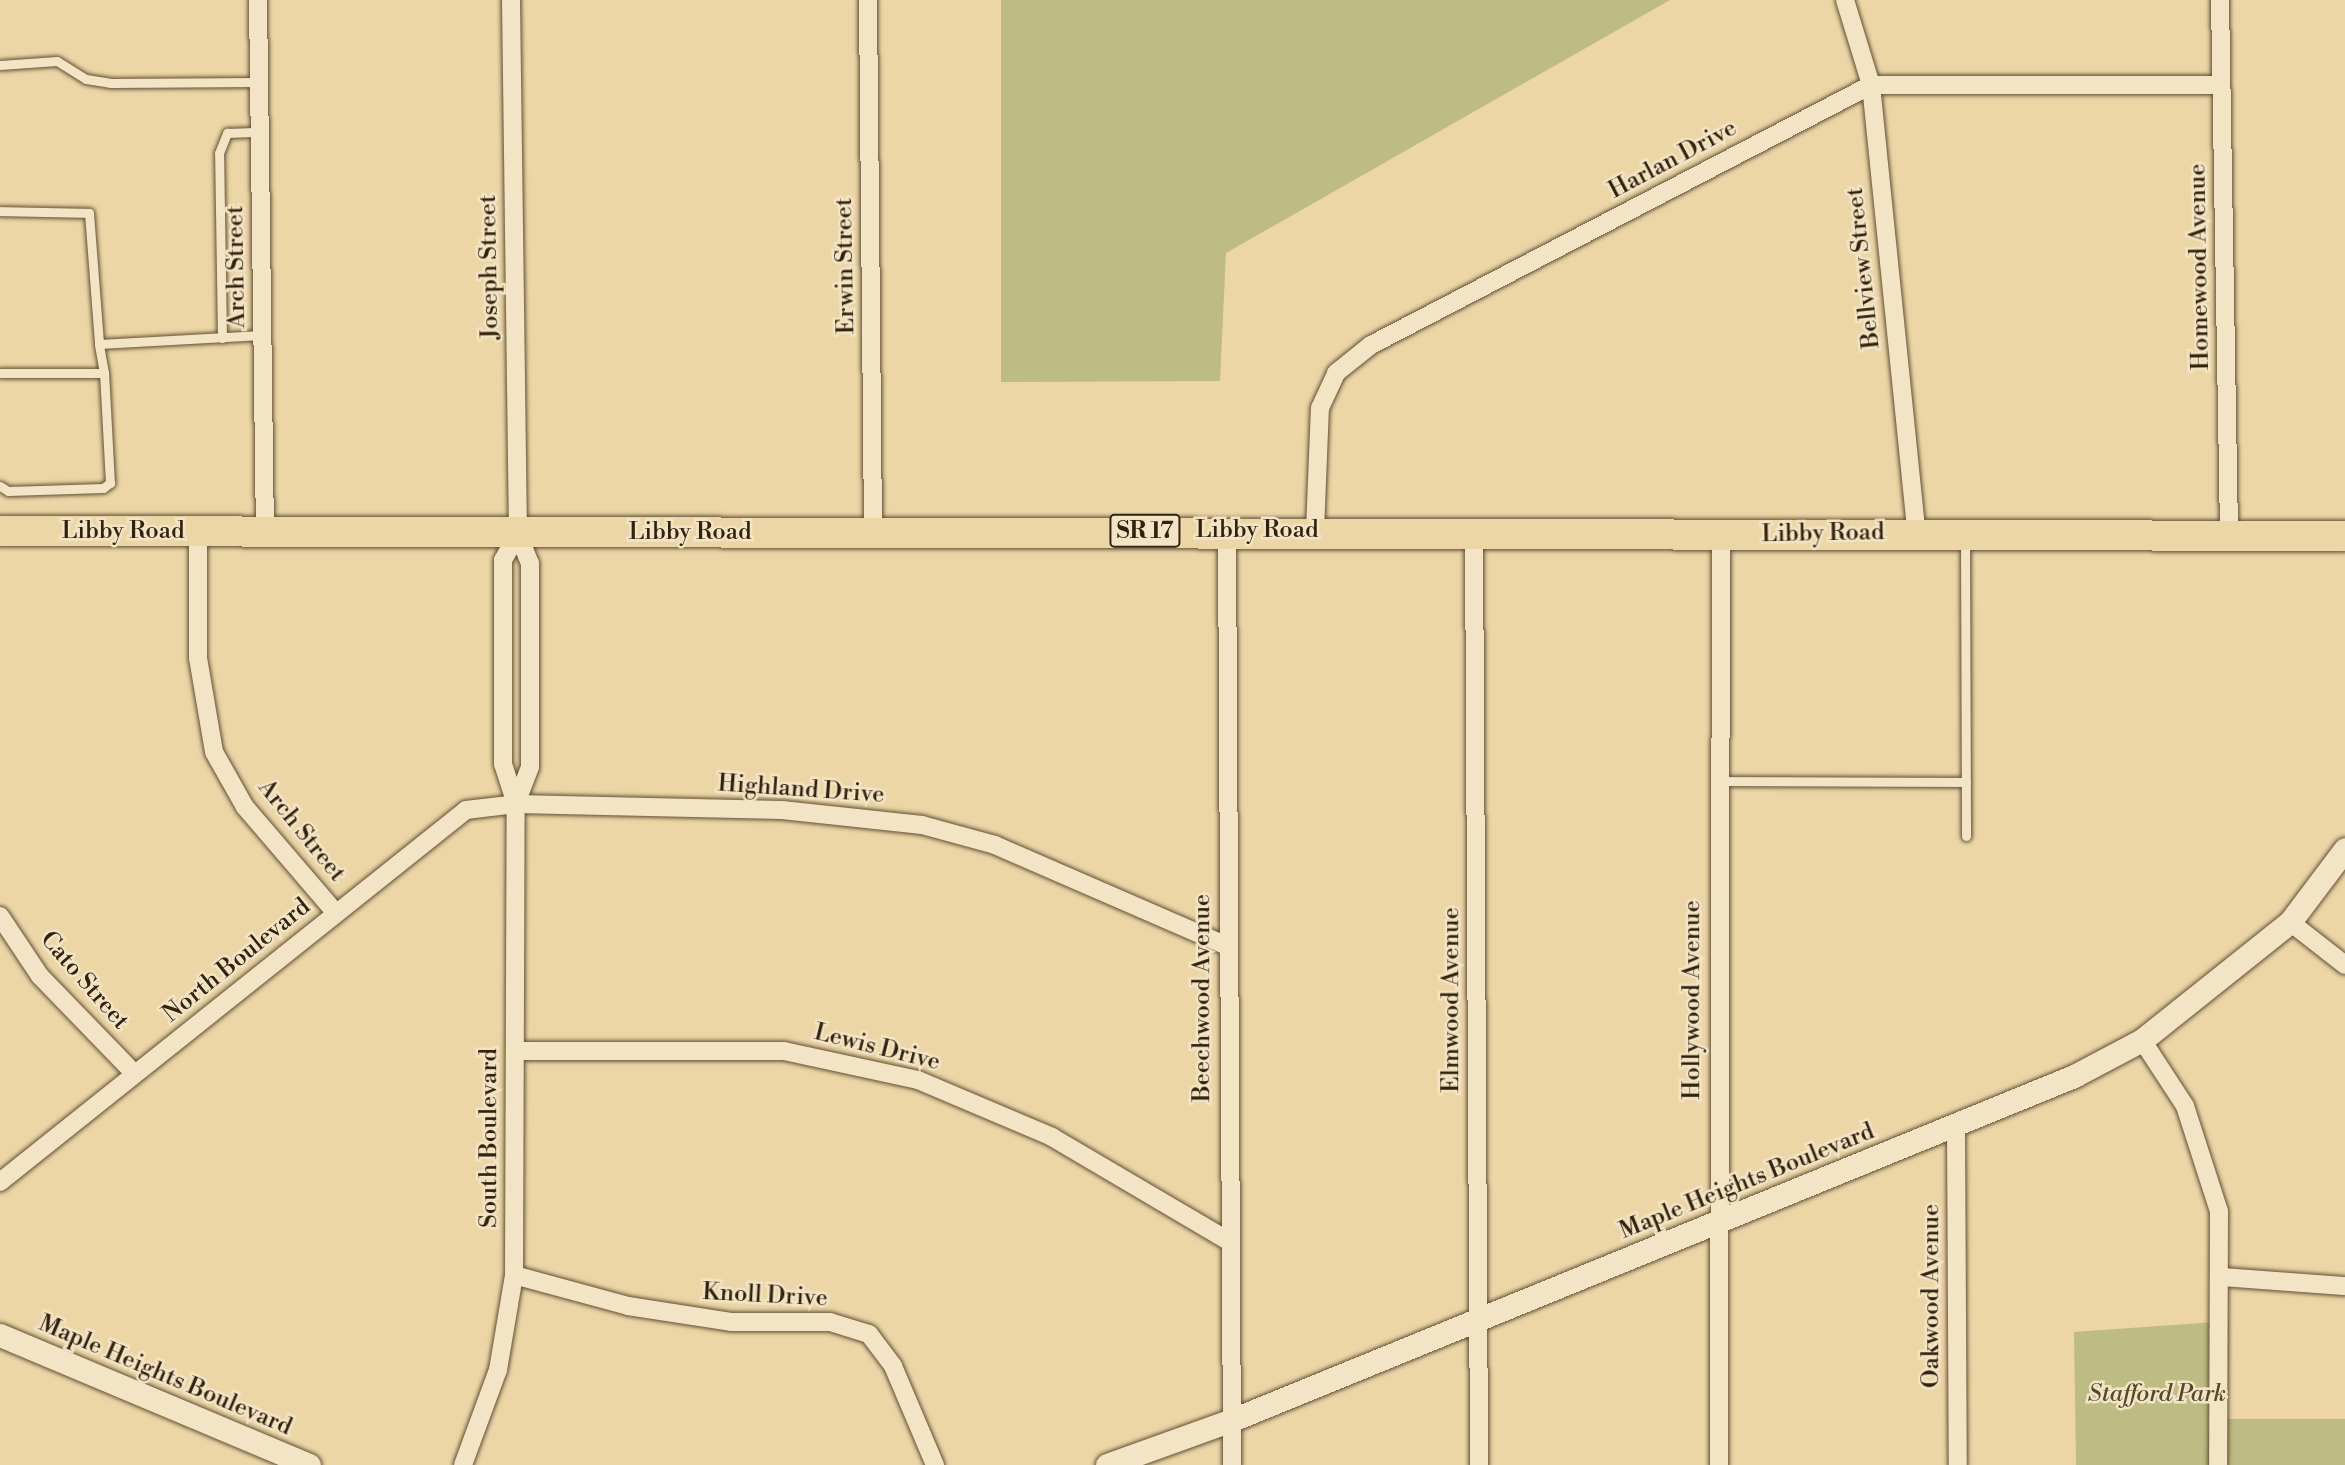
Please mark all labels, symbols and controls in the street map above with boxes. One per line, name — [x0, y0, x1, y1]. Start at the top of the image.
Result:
street label: Harlan Drive — [1604, 114, 1742, 206]
street label: Homewood Avenue — [2184, 163, 2216, 371]
street label: Bellview Street — [1841, 186, 1887, 350]
street label: Joseph Street — [474, 194, 506, 340]
street label: Erwin Street — [830, 197, 862, 335]
street label: Arch Street — [222, 205, 252, 329]
road number: SR 17 — [1108, 512, 1182, 551]
street label: Libby Road — [1195, 517, 1319, 545]
street label: Libby Road — [61, 518, 185, 546]
street label: Libby Road — [628, 519, 752, 547]
street label: Libby Road — [1761, 519, 1885, 549]
street label: Highland Drive — [717, 770, 885, 810]
street label: Arch Street — [251, 774, 351, 888]
street label: North Boulevard — [158, 893, 316, 1029]
street label: Beechwood Avenue — [1189, 894, 1217, 1102]
street label: Hollywood Avenue — [1679, 900, 1707, 1100]
street label: Elmwood Avenue — [1438, 907, 1466, 1093]
street label: Cato Street — [34, 926, 134, 1036]
street label: Lewis Drive — [811, 1018, 943, 1078]
street label: South Boulevard — [476, 1048, 504, 1228]
street label: Maple Heights Boulevard — [1615, 1118, 1879, 1246]
street label: Oakwood Avenue — [1918, 1204, 1946, 1388]
street label: Knoll Drive — [702, 1278, 828, 1314]
street label: Maple Heights Boulevard — [34, 1310, 296, 1442]
park label: Stafford Park — [2088, 1381, 2226, 1409]

